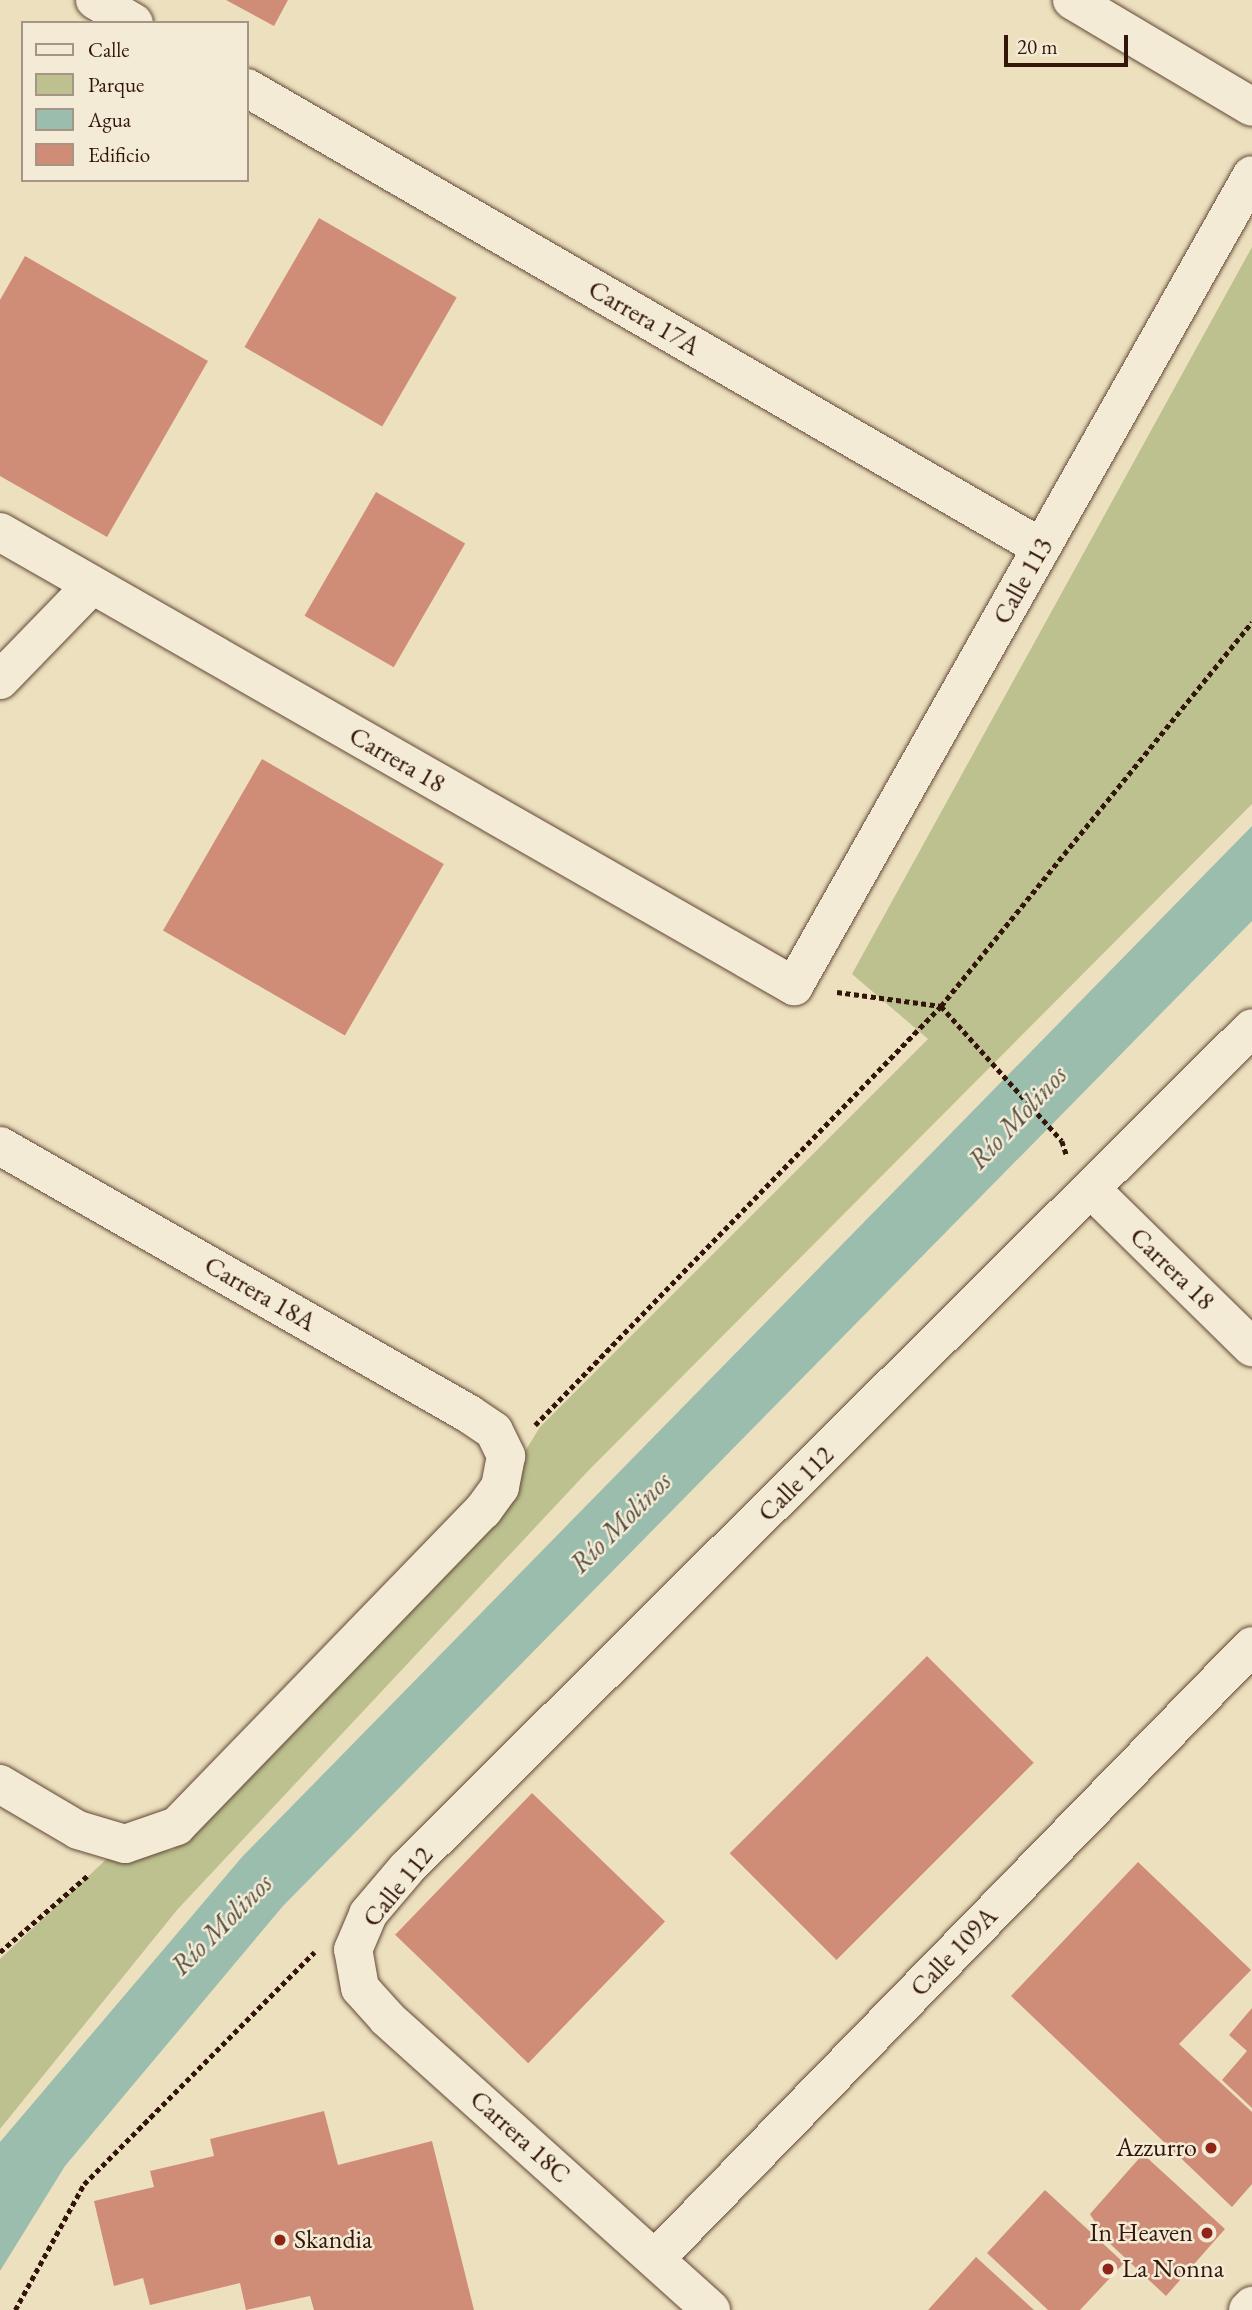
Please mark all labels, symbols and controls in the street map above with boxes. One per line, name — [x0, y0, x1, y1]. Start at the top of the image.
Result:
legend — [21, 21, 248, 182]
scale bar — [1007, 21, 1131, 65]
text: 20 m — [1017, 33, 1058, 60]
text: Calle — [88, 36, 130, 63]
text: Parque — [88, 71, 144, 98]
text: Agua — [88, 106, 131, 133]
text: Edificio — [88, 141, 150, 168]
street label: Carrera 17A — [583, 274, 705, 362]
street label: Calle 113 — [987, 532, 1059, 630]
street label: Carrera 18 — [343, 720, 451, 800]
water label: Río Molinos — [960, 1058, 1074, 1176]
street label: Carrera 18 — [1123, 1221, 1221, 1317]
street label: Carrera 18A — [199, 1250, 321, 1338]
street label: Calle 112 — [752, 1440, 840, 1528]
water label: Río Molinos — [562, 1464, 678, 1580]
street label: Calle 112 — [356, 1841, 440, 1933]
water label: Río Molinos — [163, 1866, 279, 1982]
street label: Calle 109A — [904, 1901, 1004, 2003]
street label: Carrera 18C — [463, 2084, 577, 2190]
place label: Azzurro — [1116, 2132, 1197, 2164]
marker: Azzurro — [1203, 2140, 1219, 2156]
place label: In Heaven — [1090, 2217, 1193, 2249]
place label: Skandia — [294, 2224, 372, 2256]
marker: In Heaven — [1199, 2225, 1215, 2241]
marker: Skandia — [272, 2232, 288, 2248]
place label: La Nonna — [1122, 2253, 1224, 2285]
marker: La Nonna — [1100, 2261, 1116, 2277]

